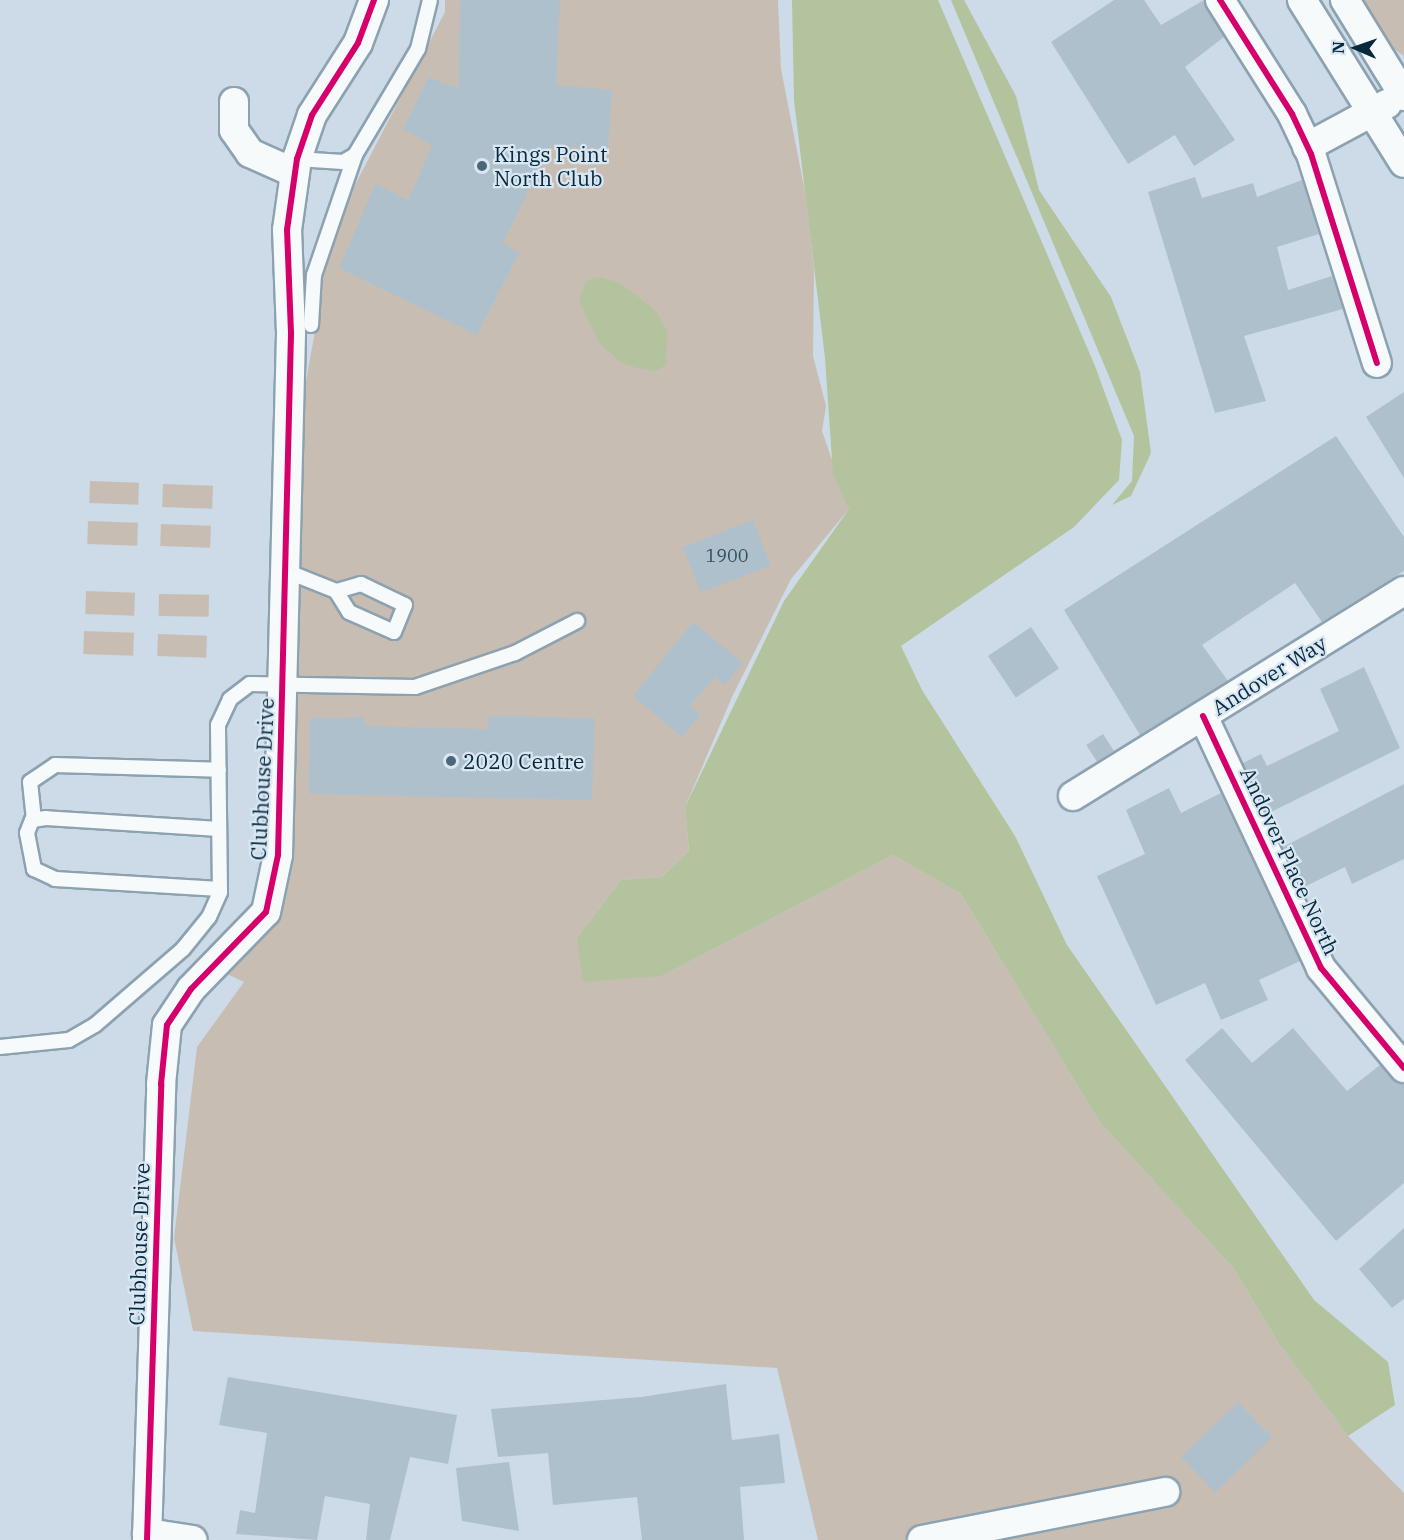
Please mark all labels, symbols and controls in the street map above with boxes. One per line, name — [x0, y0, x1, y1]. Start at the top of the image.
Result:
north arrow — [1326, 18, 1386, 78]
text: N — [1328, 41, 1348, 54]
place label: Kings Point North Club — [494, 141, 607, 191]
marker: Kings Point North Club — [475, 159, 489, 173]
house number: 1900 — [705, 545, 749, 567]
street label: Andover Way — [1207, 630, 1331, 720]
street label: Clubhouse Drive — [245, 697, 279, 861]
place label: 2020 Centre — [463, 748, 584, 774]
marker: 2020 Centre — [444, 754, 458, 768]
street label: Andover Place North — [1235, 763, 1345, 959]
street label: Clubhouse Drive — [124, 1162, 154, 1326]

